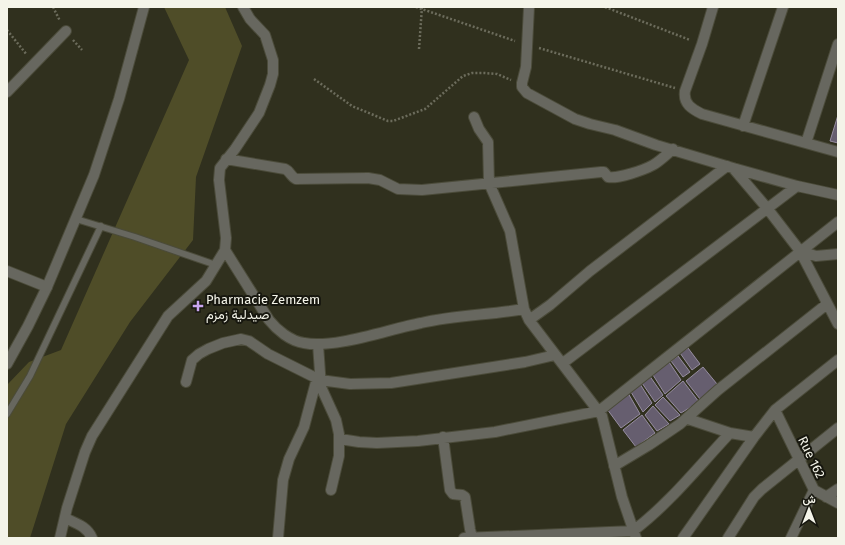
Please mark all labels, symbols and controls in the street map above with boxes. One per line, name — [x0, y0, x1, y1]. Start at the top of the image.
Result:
place label: Pharmacie Zemzem صيدلية زمزم — [206, 292, 320, 323]
marker: Pharmacie Zemzem صيدلية زمزم — [193, 301, 203, 311]
street label: Rue 162 — [795, 434, 828, 481]
north arrow — [789, 489, 829, 529]
text: ش — [802, 493, 816, 506]

